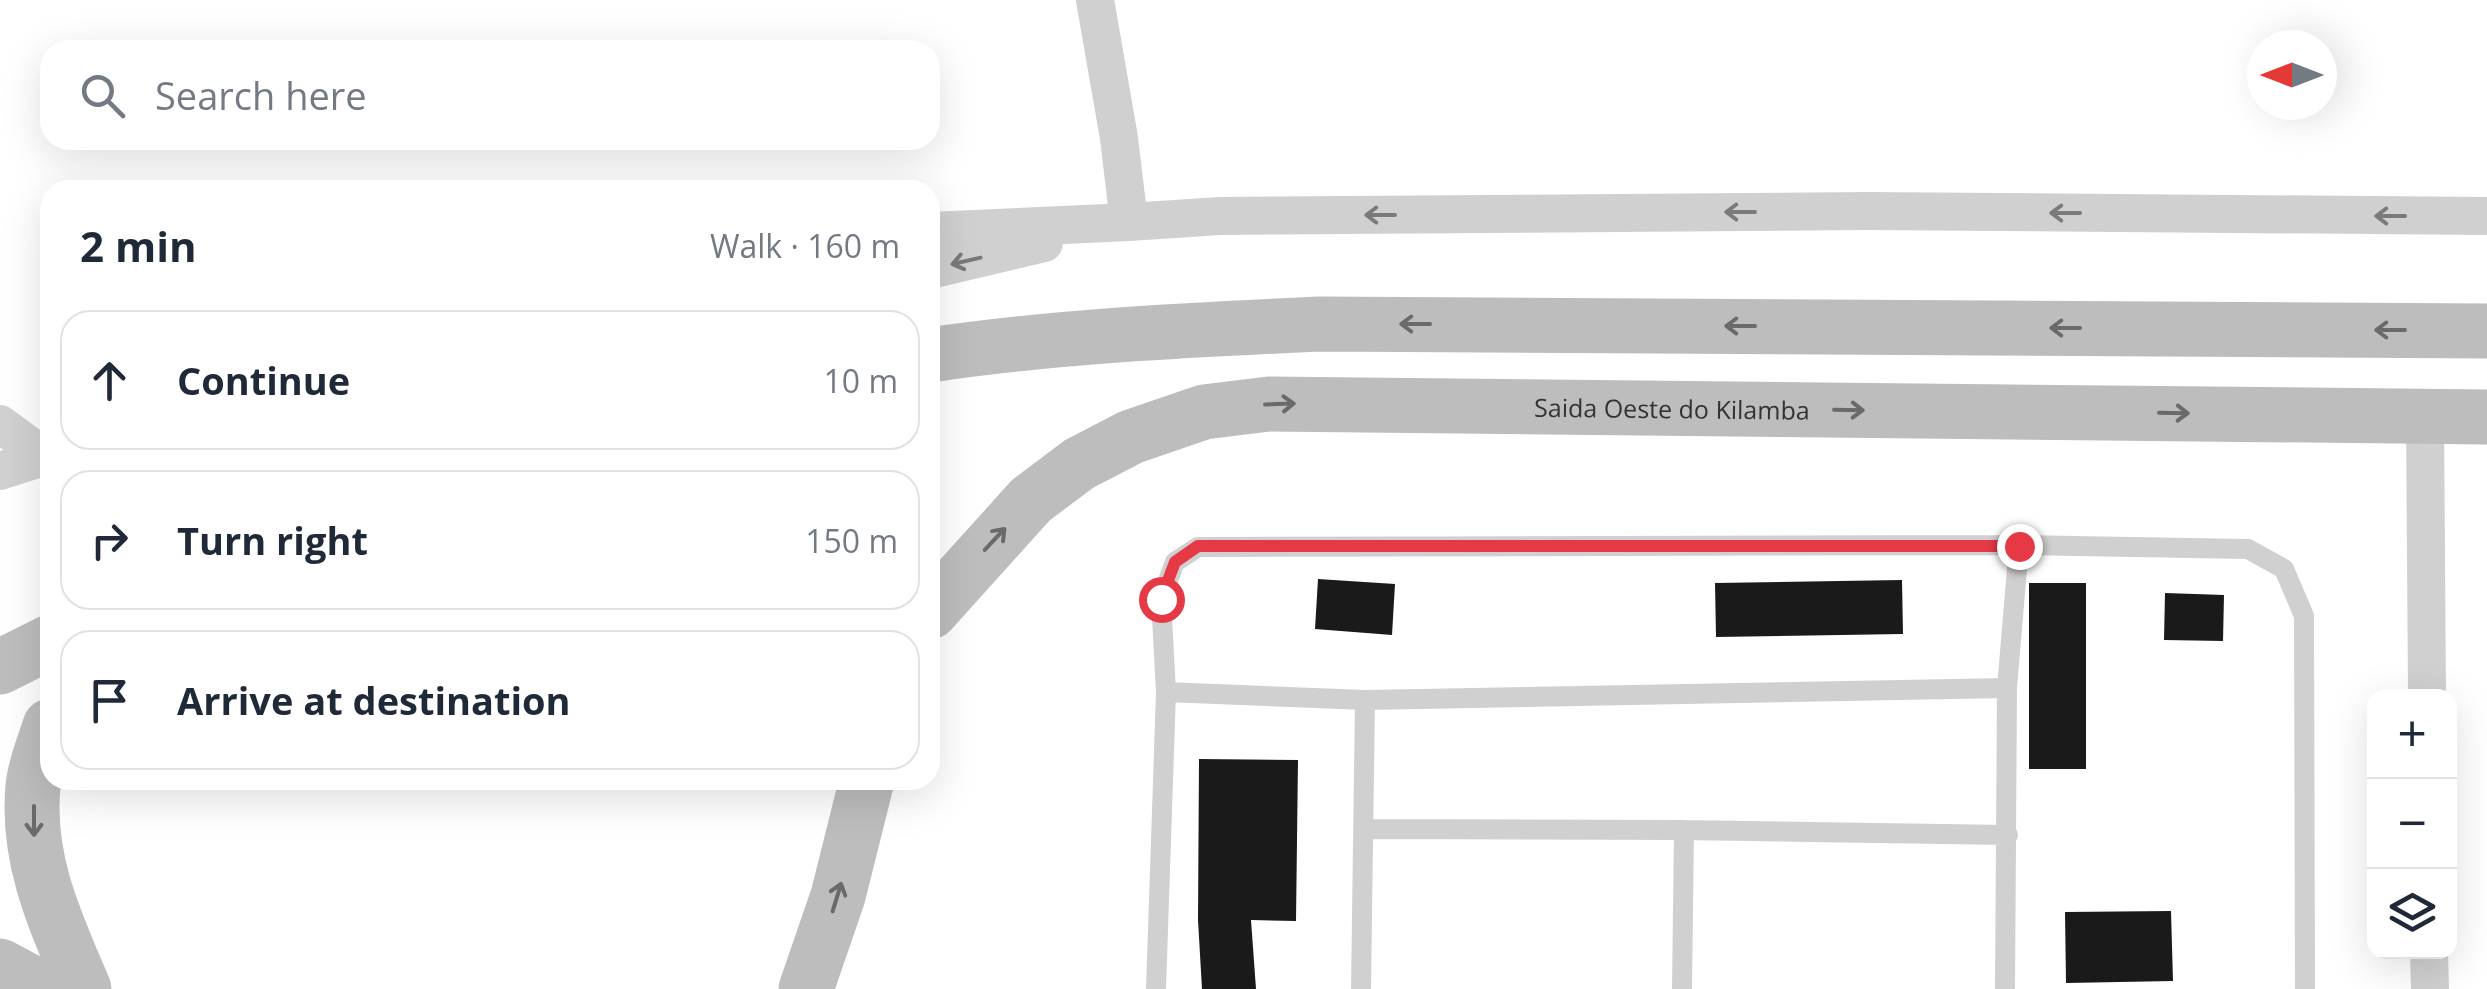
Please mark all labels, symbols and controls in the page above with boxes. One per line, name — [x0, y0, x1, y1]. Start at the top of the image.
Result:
north arrow — [2247, 30, 2337, 120]
search box — [40, 40, 940, 150]
icon: search — [75, 68, 130, 123]
text: Search here — [155, 69, 367, 121]
one-way arrow — [1724, 202, 1756, 222]
one-way arrow — [2049, 204, 2082, 222]
one-way arrow — [1364, 206, 1396, 224]
one-way arrow — [2374, 206, 2406, 225]
text: 2 min — [80, 217, 197, 274]
text: Walk · 160 m — [710, 224, 900, 267]
one-way arrow — [951, 253, 983, 271]
one-way arrow — [1399, 314, 1432, 334]
one-way arrow — [1724, 316, 1756, 336]
one-way arrow — [2049, 318, 2082, 338]
one-way arrow — [2374, 320, 2406, 340]
icon: ahead — [82, 353, 137, 408]
text: Continue — [177, 354, 350, 406]
text: 10 m — [823, 359, 898, 402]
street label: Saida Oeste do Kilamba — [1534, 390, 1810, 427]
one-way arrow — [1263, 395, 1295, 414]
one-way arrow — [1832, 400, 1865, 420]
one-way arrow — [2158, 404, 2190, 423]
icon: right — [82, 513, 137, 568]
text: Turn right — [177, 514, 368, 566]
text: 150 m — [805, 519, 898, 562]
route end — [1997, 524, 2043, 570]
one-way arrow — [983, 528, 1007, 552]
route start — [1139, 577, 1185, 623]
icon: arrive — [82, 673, 137, 728]
text: Arrive at destination — [177, 674, 571, 726]
map controls — [2367, 689, 2457, 959]
button: + — [2367, 689, 2457, 779]
button: − — [2367, 779, 2457, 869]
one-way arrow — [24, 805, 43, 837]
button: layers — [2367, 869, 2457, 959]
one-way arrow — [829, 881, 847, 913]

